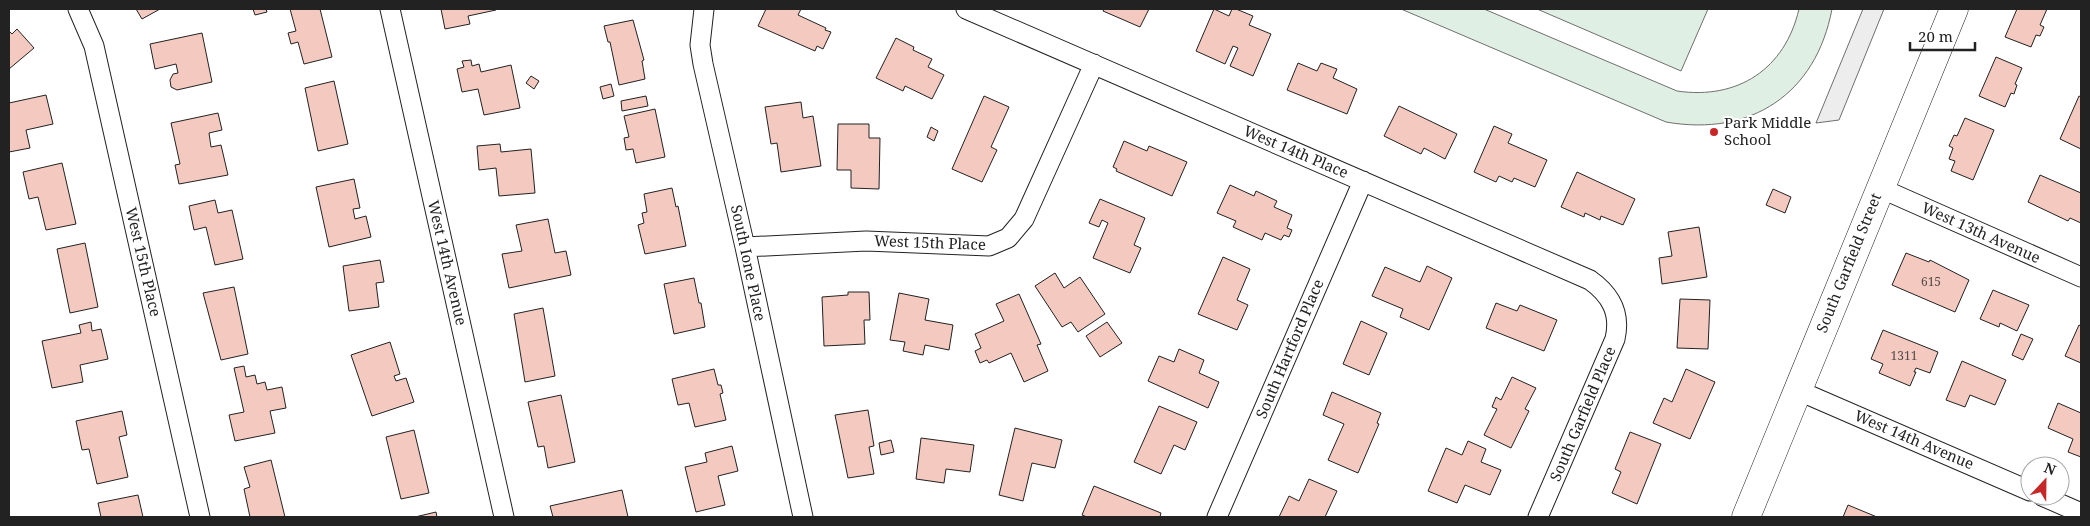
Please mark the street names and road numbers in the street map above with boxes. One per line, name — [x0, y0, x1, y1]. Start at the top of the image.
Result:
street label: West 14th Place — [1241, 120, 1352, 182]
street label: South Garfield Street — [1811, 190, 1885, 335]
street label: West 13th Avenue — [1919, 197, 2044, 267]
street label: West 14th Avenue — [424, 198, 472, 327]
street label: South Ione Place — [727, 203, 771, 323]
street label: West 15th Place — [122, 205, 166, 318]
street label: West 15th Place — [874, 230, 986, 254]
street label: South Hartford Place — [1251, 276, 1328, 421]
street label: South Garfield Place — [1545, 343, 1620, 484]
street label: West 14th Avenue — [1852, 405, 1977, 473]

